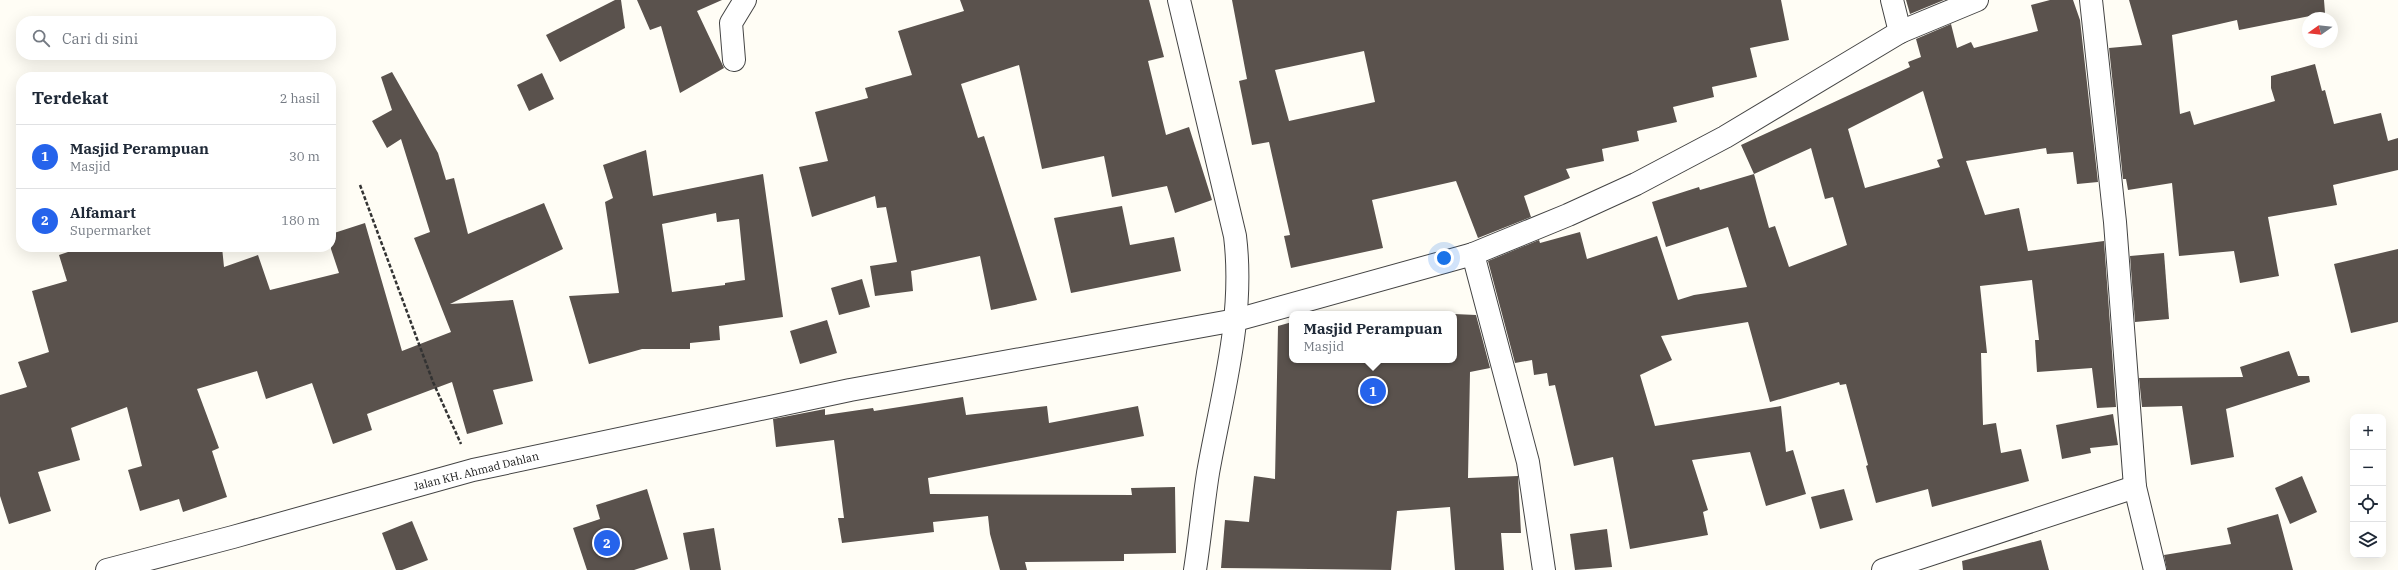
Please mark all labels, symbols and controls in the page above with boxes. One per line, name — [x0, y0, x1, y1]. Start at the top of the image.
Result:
north arrow — [2302, 12, 2338, 48]
search box — [16, 16, 336, 60]
icon: search — [30, 27, 52, 49]
text: Cari di sini — [62, 29, 138, 48]
text: Terdekat — [32, 87, 108, 109]
text: 2 hasil — [280, 90, 320, 107]
text: Masjid Perampuan — [70, 139, 209, 158]
text: 1 — [41, 148, 49, 165]
text: 30 m — [289, 148, 320, 165]
text: Masjid — [70, 158, 111, 175]
text: Alfamart — [70, 203, 136, 222]
text: 2 — [41, 212, 49, 229]
text: 180 m — [281, 212, 320, 229]
text: Supermarket — [70, 222, 151, 239]
your location — [1434, 248, 1454, 268]
popup — [1289, 311, 1457, 363]
text: Masjid Perampuan — [1304, 319, 1443, 338]
text: Masjid — [1304, 338, 1344, 355]
pin: 1 — [1360, 376, 1386, 406]
map controls — [2350, 414, 2386, 558]
button: + — [2350, 414, 2386, 450]
street label: Jalan KH. Ahmad Dahlan — [412, 449, 540, 493]
button: − — [2350, 450, 2386, 486]
button: locate — [2350, 486, 2386, 522]
button: layers — [2350, 522, 2386, 558]
pin: 2 — [594, 528, 620, 558]

